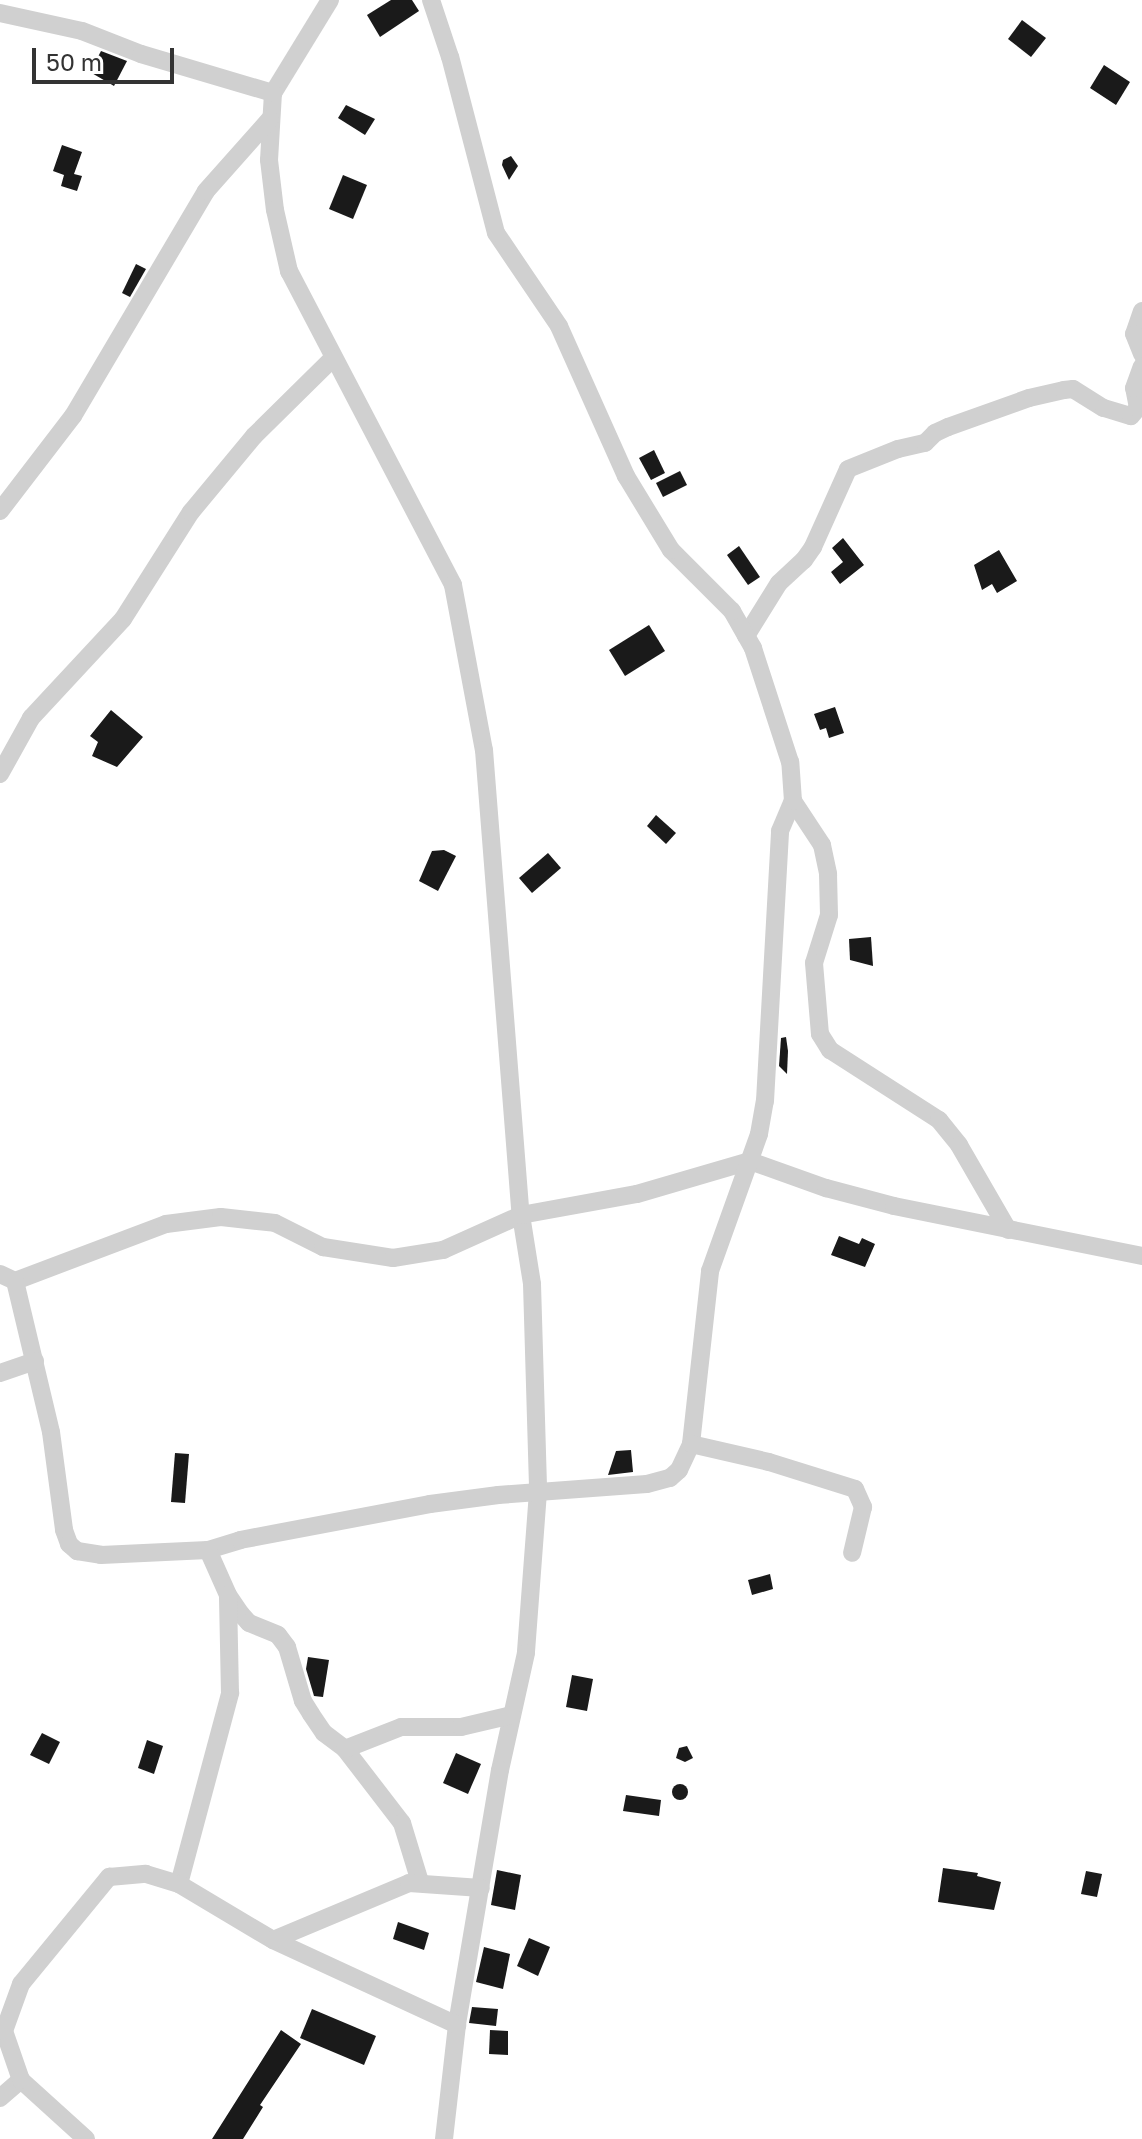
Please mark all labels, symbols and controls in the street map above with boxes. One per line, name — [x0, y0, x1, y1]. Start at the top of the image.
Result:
scale bar — [36, 32, 178, 82]
text: 50 m — [46, 47, 102, 76]

